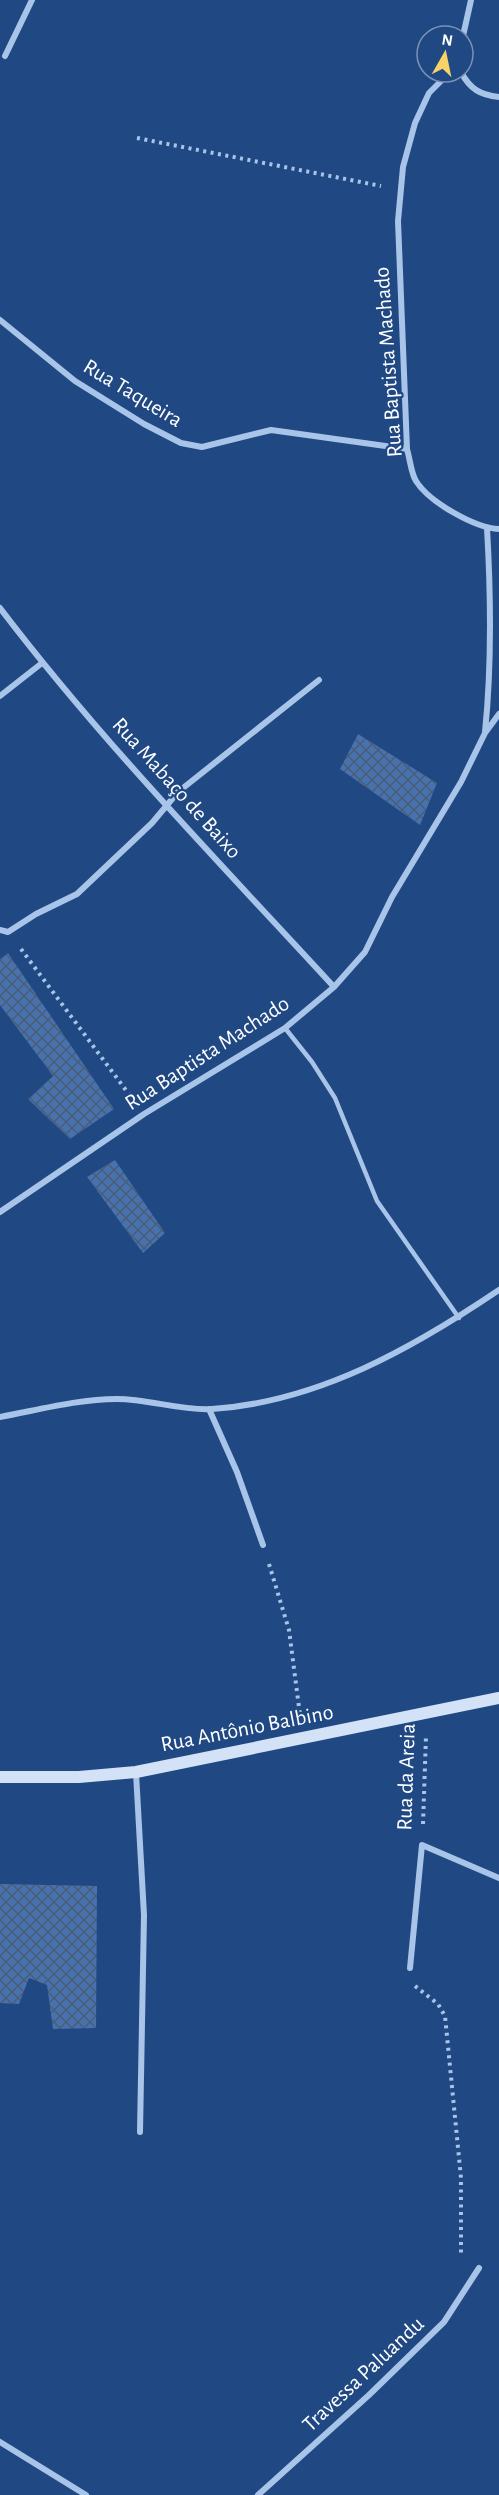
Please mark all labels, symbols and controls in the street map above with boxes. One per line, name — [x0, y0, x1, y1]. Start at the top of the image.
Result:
north arrow — [415, 24, 475, 84]
text: N — [440, 31, 454, 49]
street label: Rua Baptista Machado — [370, 266, 406, 458]
street label: Rua Taqueira — [80, 355, 186, 431]
street label: Rua Mabaço de Baixo — [108, 713, 246, 863]
street label: Rua Baptista Machado — [121, 992, 293, 1114]
street label: Rua Antônio Balbino — [159, 1700, 335, 1756]
street label: Rua da Areia — [393, 1723, 419, 1831]
street label: Travessa Paluandu — [298, 2312, 428, 2436]

